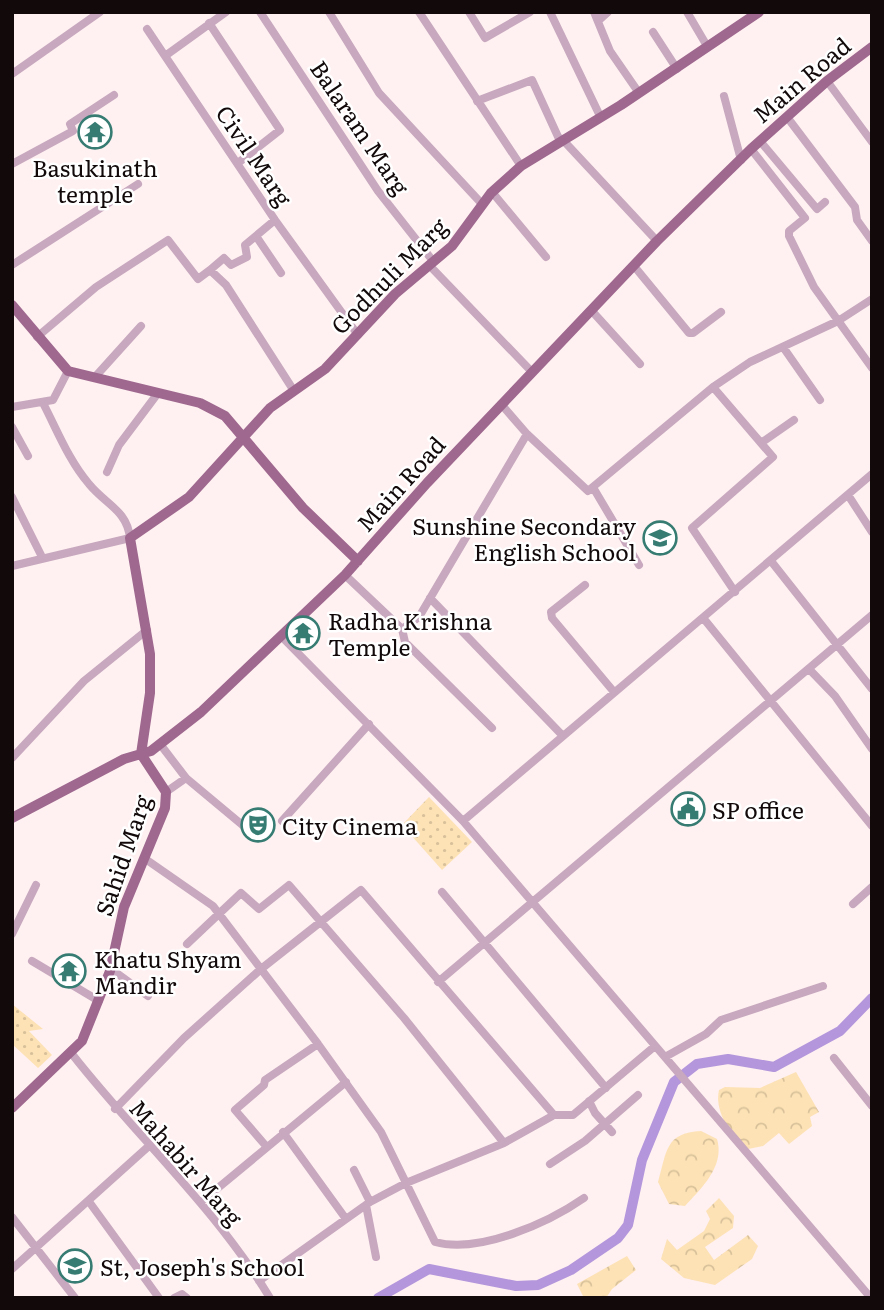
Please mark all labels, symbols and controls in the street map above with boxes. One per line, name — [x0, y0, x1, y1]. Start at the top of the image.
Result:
street label: Main Road — [745, 28, 857, 130]
street label: Balaram Marg — [303, 53, 419, 201]
street label: Civil Marg — [209, 98, 301, 212]
temple icon: Basukinath temple — [76, 113, 114, 151]
place label: Basukinath temple — [32, 150, 158, 210]
street label: Godhuli Marg — [322, 209, 454, 341]
street label: Main Road — [348, 428, 452, 538]
place label: Sunshine Secondary English School — [412, 508, 637, 568]
school or university icon: Sunshine Secondary English School — [641, 519, 679, 557]
place label: Radha Krishna Temple — [328, 603, 492, 663]
temple icon: Radha Krishna Temple — [284, 614, 322, 652]
street label: Sahid Marg — [85, 790, 159, 920]
public building icon: SP office — [669, 790, 707, 828]
place label: SP office — [712, 792, 804, 826]
theatre icon: City Cinema — [239, 806, 277, 844]
place label: City Cinema — [282, 808, 418, 842]
place label: Khatu Shyam Mandir — [94, 941, 242, 1001]
temple icon: Khatu Shyam Mandir — [50, 952, 88, 990]
street label: Mahabir Marg — [122, 1091, 252, 1233]
school or university icon: St, Joseph's School — [56, 1247, 94, 1285]
place label: St, Joseph's School — [100, 1249, 305, 1283]

